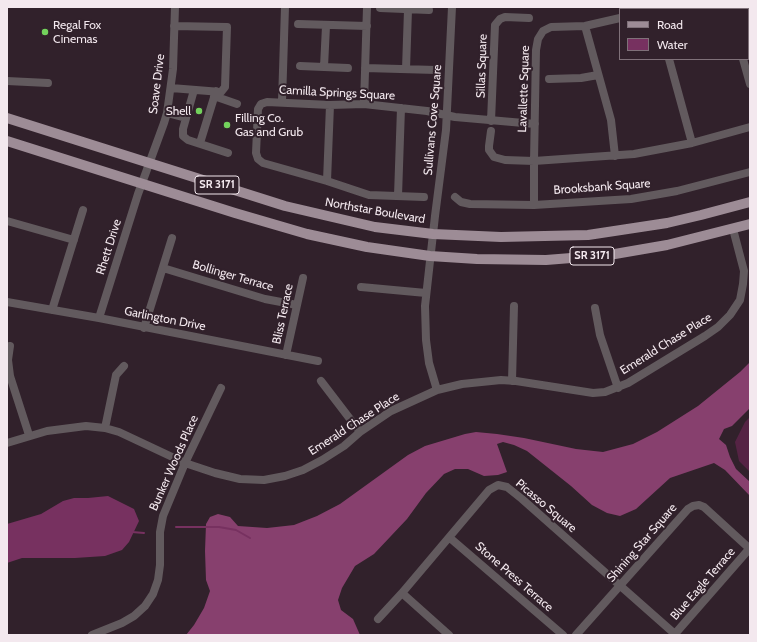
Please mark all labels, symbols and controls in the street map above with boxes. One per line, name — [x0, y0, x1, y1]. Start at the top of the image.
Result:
legend — [619, 8, 749, 60]
text: Road — [657, 17, 683, 32]
place label: Regal Fox Cinemas — [53, 18, 101, 46]
marker: Regal Fox Cinemas — [40, 27, 50, 37]
street label: Sillas Square — [474, 34, 490, 98]
text: Water — [657, 37, 687, 52]
street label: Lavallette Square — [515, 45, 533, 133]
street label: Soave Drive — [146, 53, 168, 115]
street label: Sullivans Cove Square — [421, 64, 445, 176]
street label: Camilla Springs Square — [279, 83, 395, 103]
place label: Shell — [166, 104, 191, 118]
marker: Shell — [194, 106, 204, 116]
place label: Filling Co. Gas and Grub — [235, 111, 303, 139]
marker: Filling Co. Gas and Grub — [222, 120, 232, 130]
road number: SR 3171 — [195, 176, 239, 194]
street label: Brooksbank Square — [553, 176, 651, 198]
street label: Northstar Boulevard — [324, 195, 426, 227]
street label: Rhett Drive — [93, 217, 125, 277]
road number: SR 3171 — [570, 247, 614, 265]
street label: Bollinger Terrace — [191, 258, 275, 294]
street label: Bliss Terrace — [270, 282, 296, 346]
street label: Garlington Drive — [123, 304, 207, 334]
street label: Emerald Chase Place — [618, 310, 714, 378]
street label: Emerald Chase Place — [306, 389, 402, 459]
street label: Bunker Woods Place — [146, 413, 202, 513]
street label: Picasso Square — [513, 476, 579, 536]
street label: Shining Star Square — [604, 501, 680, 585]
street label: Stone Press Terrace — [472, 539, 556, 615]
street label: Blue Eagle Terrace — [668, 545, 738, 623]

